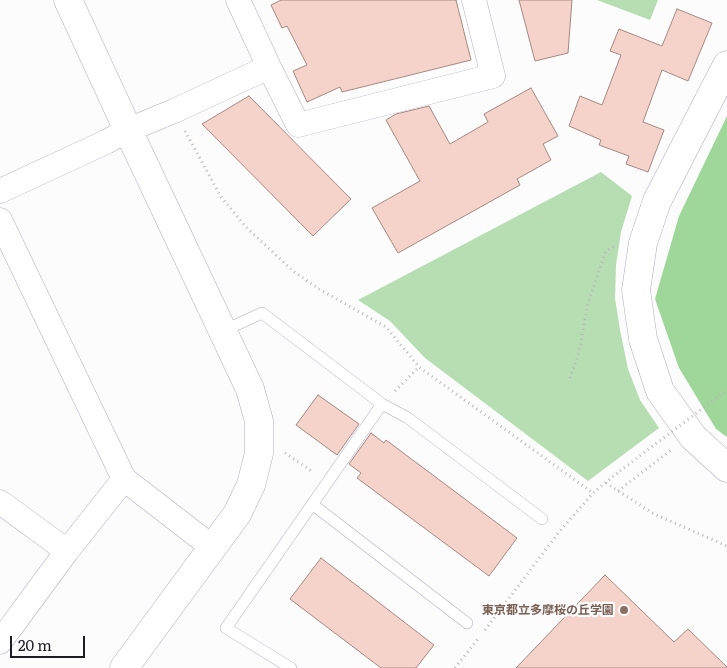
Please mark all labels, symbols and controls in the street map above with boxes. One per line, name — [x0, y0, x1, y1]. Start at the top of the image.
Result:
place label: 東京都立多摩桜の丘学園 — [482, 603, 614, 617]
marker: 東京都立多摩桜の丘学園 — [618, 604, 630, 616]
scale bar — [12, 626, 88, 658]
text: 20 m — [18, 633, 52, 656]

